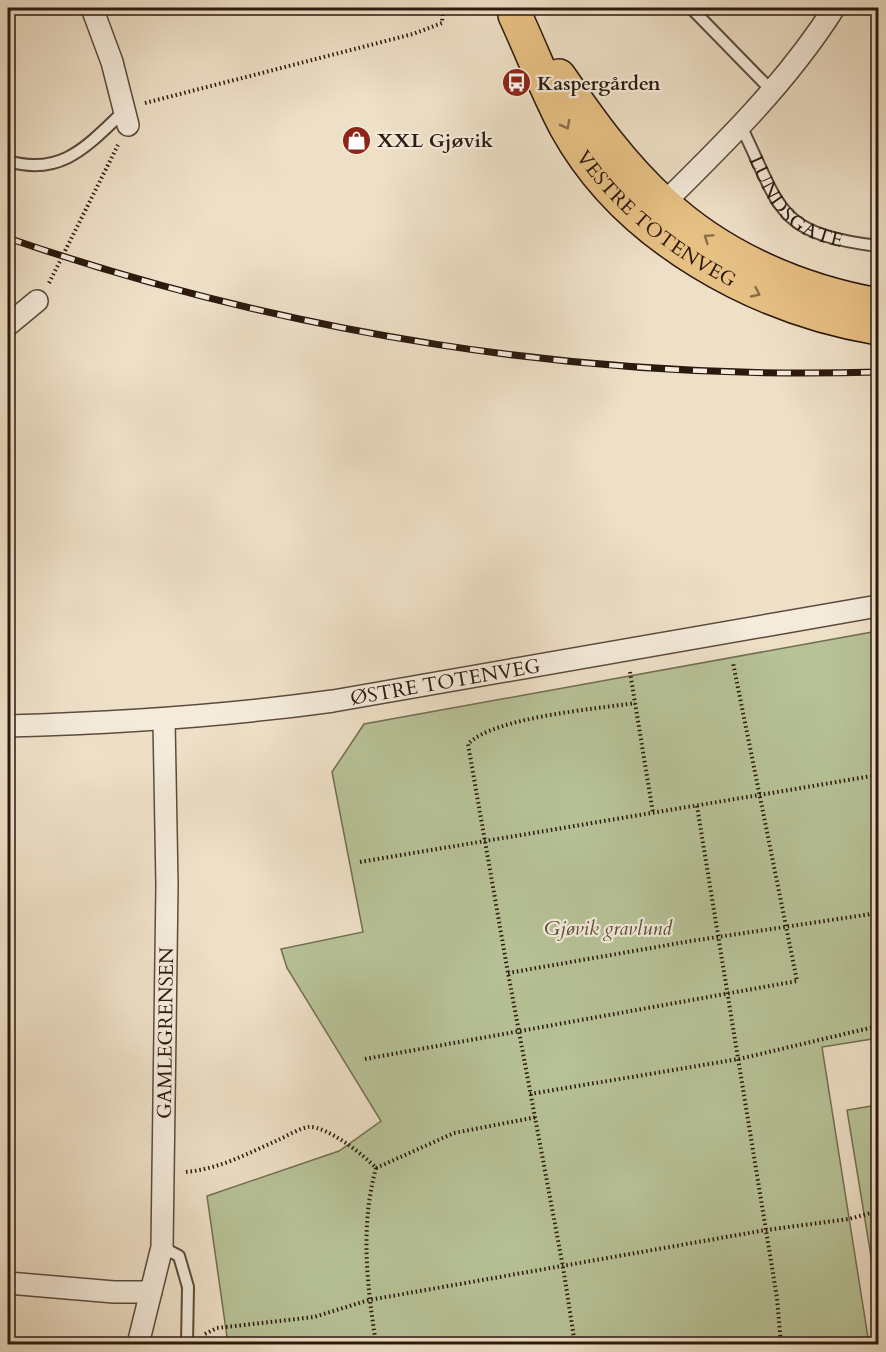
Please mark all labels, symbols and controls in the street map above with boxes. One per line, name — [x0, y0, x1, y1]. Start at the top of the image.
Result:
bus stop icon: Kaspergården — [500, 67, 532, 99]
place label: Kaspergården — [537, 70, 661, 97]
one-way arrow — [559, 119, 570, 129]
shop icon: XXL Gjøvik — [340, 124, 372, 156]
place label: XXL Gjøvik — [377, 127, 494, 154]
street label: VESTRE TOTENVEG — [571, 145, 741, 293]
street label: LUNDSGATE — [743, 151, 846, 253]
one-way arrow — [704, 234, 715, 245]
one-way arrow — [750, 285, 761, 297]
street label: ØSTRE TOTENVEG — [348, 652, 542, 711]
park label: Gjøvik gravlund — [544, 915, 673, 942]
street label: GAMLEGRENSEN — [150, 947, 180, 1119]

